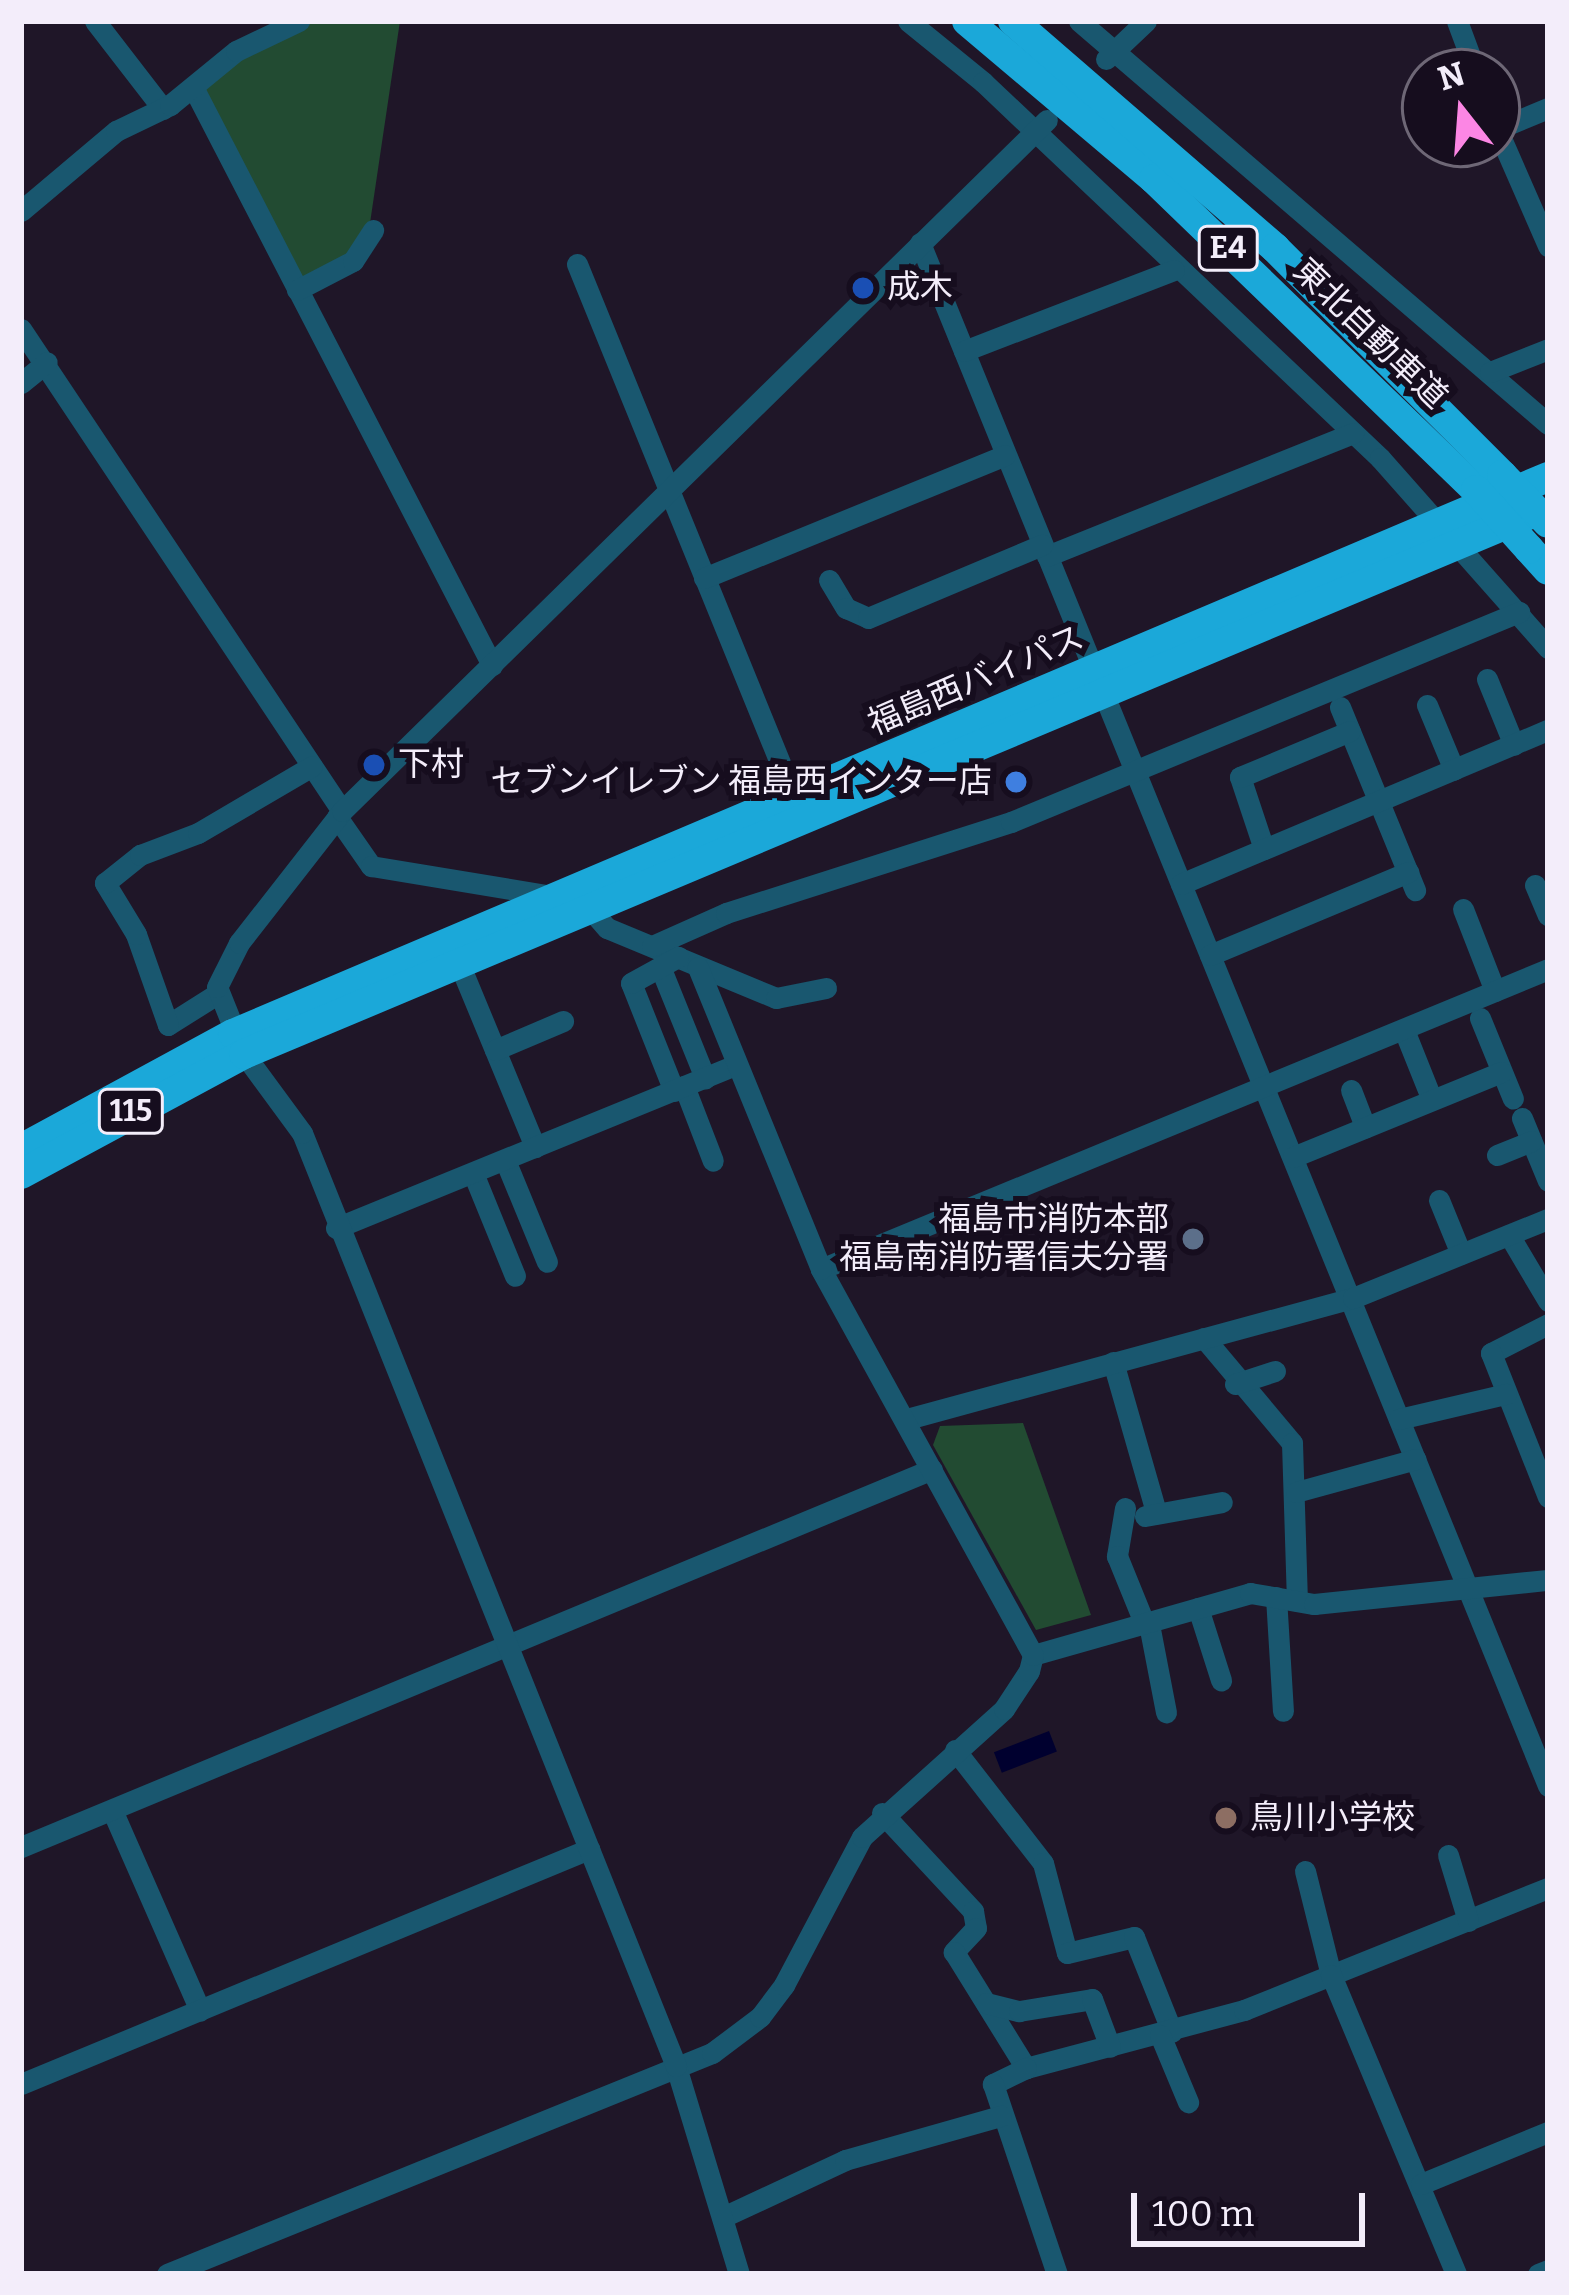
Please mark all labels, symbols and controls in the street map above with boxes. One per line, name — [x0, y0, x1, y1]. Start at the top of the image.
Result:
north arrow — [1401, 48, 1521, 168]
text: N — [1433, 54, 1469, 99]
road number: E4 — [1195, 224, 1261, 272]
street label: 東北自動車道 — [1285, 251, 1455, 417]
place label: 成木 — [887, 268, 953, 308]
marker: 成木 — [850, 275, 876, 301]
street label: 福島西バイパス — [862, 618, 1090, 744]
place label: 下村 — [398, 745, 464, 785]
marker: 下村 — [361, 752, 387, 778]
place label: セブンイレブン 福島西インター店 — [490, 762, 992, 802]
marker: セブンイレブン 福島西インター店 — [1003, 769, 1029, 795]
road number: 115 — [95, 1087, 167, 1135]
place label: 福島市消防本部 福島南消防署信夫分署 — [839, 1200, 1169, 1278]
marker: 福島市消防本部 福島南消防署信夫分署 — [1180, 1226, 1206, 1252]
place label: 鳥川小学校 — [1250, 1798, 1415, 1838]
marker: 鳥川小学校 — [1213, 1805, 1239, 1831]
scale bar — [1137, 2169, 1371, 2243]
text: 100 m — [1152, 2192, 1254, 2236]

